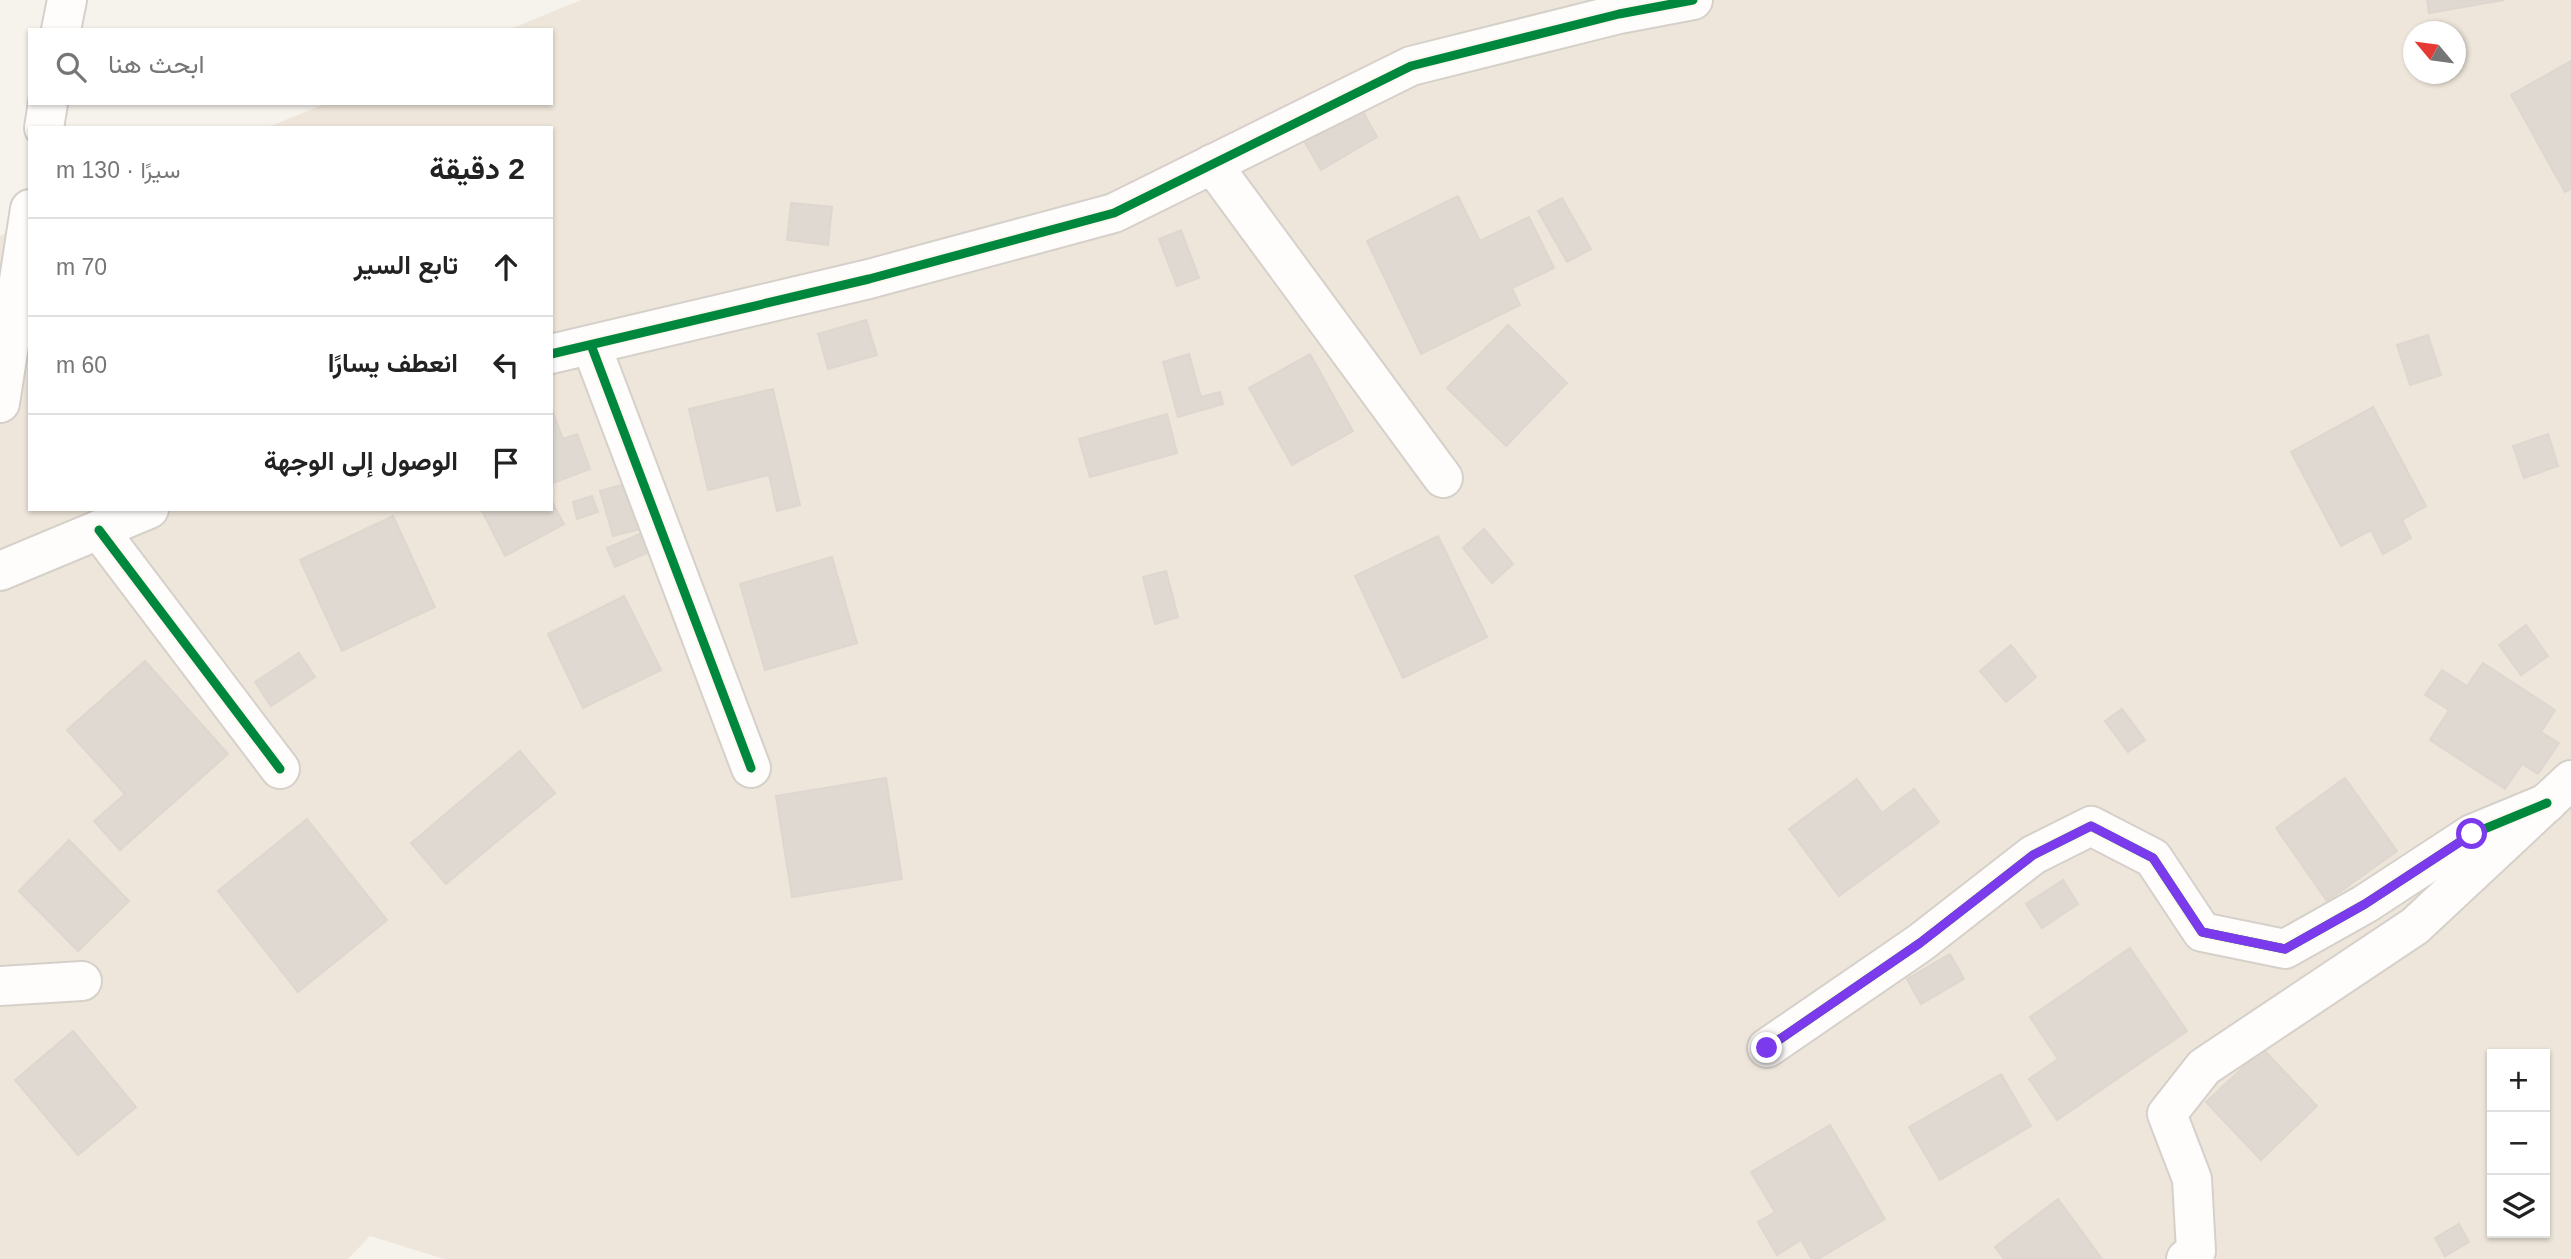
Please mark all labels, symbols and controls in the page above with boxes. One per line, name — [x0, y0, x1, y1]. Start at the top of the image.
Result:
north arrow — [2403, 21, 2466, 84]
search box — [28, 28, 553, 105]
icon: search — [52, 48, 90, 86]
text: ابحث هنا — [108, 49, 204, 79]
text: 2 دقيقة — [429, 152, 525, 185]
text: سيرًا · 130 m — [56, 157, 180, 183]
icon: ahead — [487, 248, 525, 286]
text: تابع السير — [354, 250, 458, 280]
text: 70 m — [56, 254, 107, 280]
icon: left — [487, 346, 525, 384]
text: انعطف يسارًا — [328, 348, 458, 378]
text: 60 m — [56, 352, 107, 378]
icon: arrive — [487, 444, 525, 482]
text: الوصول إلى الوجهة — [264, 446, 458, 476]
route start — [2456, 818, 2487, 849]
route end — [1751, 1032, 1782, 1063]
map controls — [2487, 1049, 2550, 1238]
button: + — [2487, 1049, 2550, 1112]
button: − — [2487, 1112, 2550, 1175]
button: layers — [2487, 1175, 2550, 1238]

